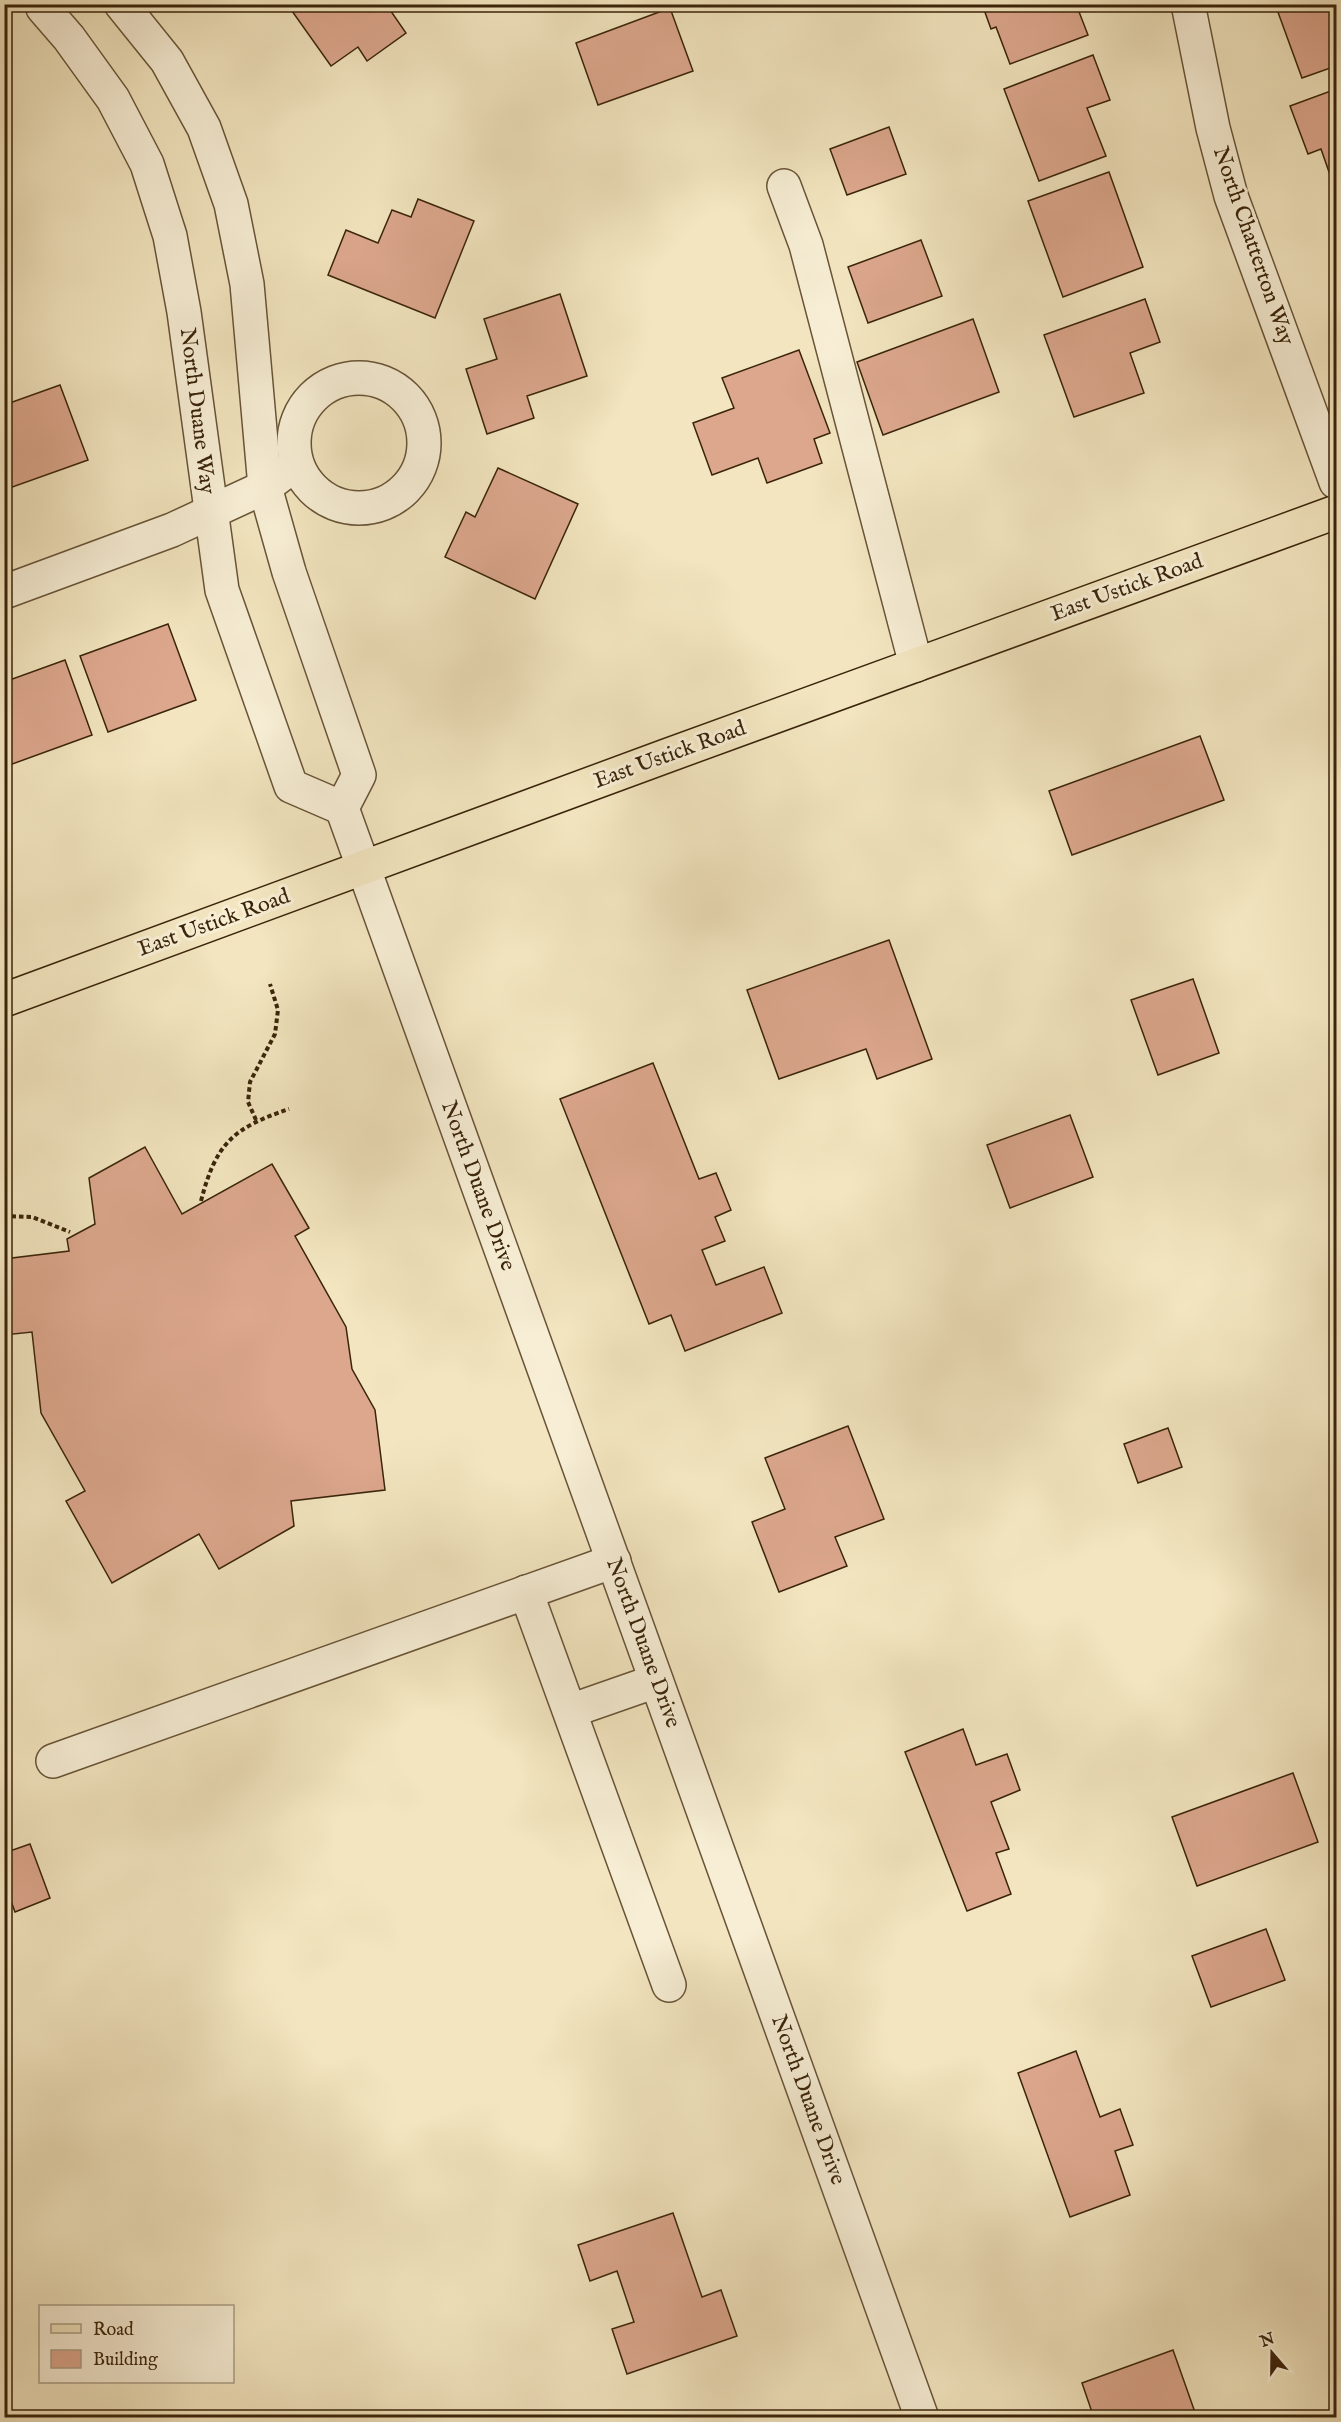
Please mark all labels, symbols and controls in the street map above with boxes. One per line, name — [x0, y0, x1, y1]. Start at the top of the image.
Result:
street label: North Chatterton Way — [1206, 143, 1300, 349]
street label: North Duane Way — [173, 326, 221, 496]
street label: East Ustick Road — [1047, 547, 1207, 628]
street label: East Ustick Road — [590, 714, 750, 795]
street label: East Ustick Road — [134, 882, 294, 963]
street label: North Duane Drive — [434, 1097, 522, 1275]
street label: North Duane Drive — [599, 1554, 687, 1732]
street label: North Duane Drive — [764, 2011, 852, 2189]
legend — [39, 2305, 234, 2383]
text: Road — [93, 2319, 134, 2342]
north arrow — [1242, 2323, 1302, 2383]
text: N — [1257, 2329, 1278, 2353]
text: Building — [93, 2349, 158, 2372]

